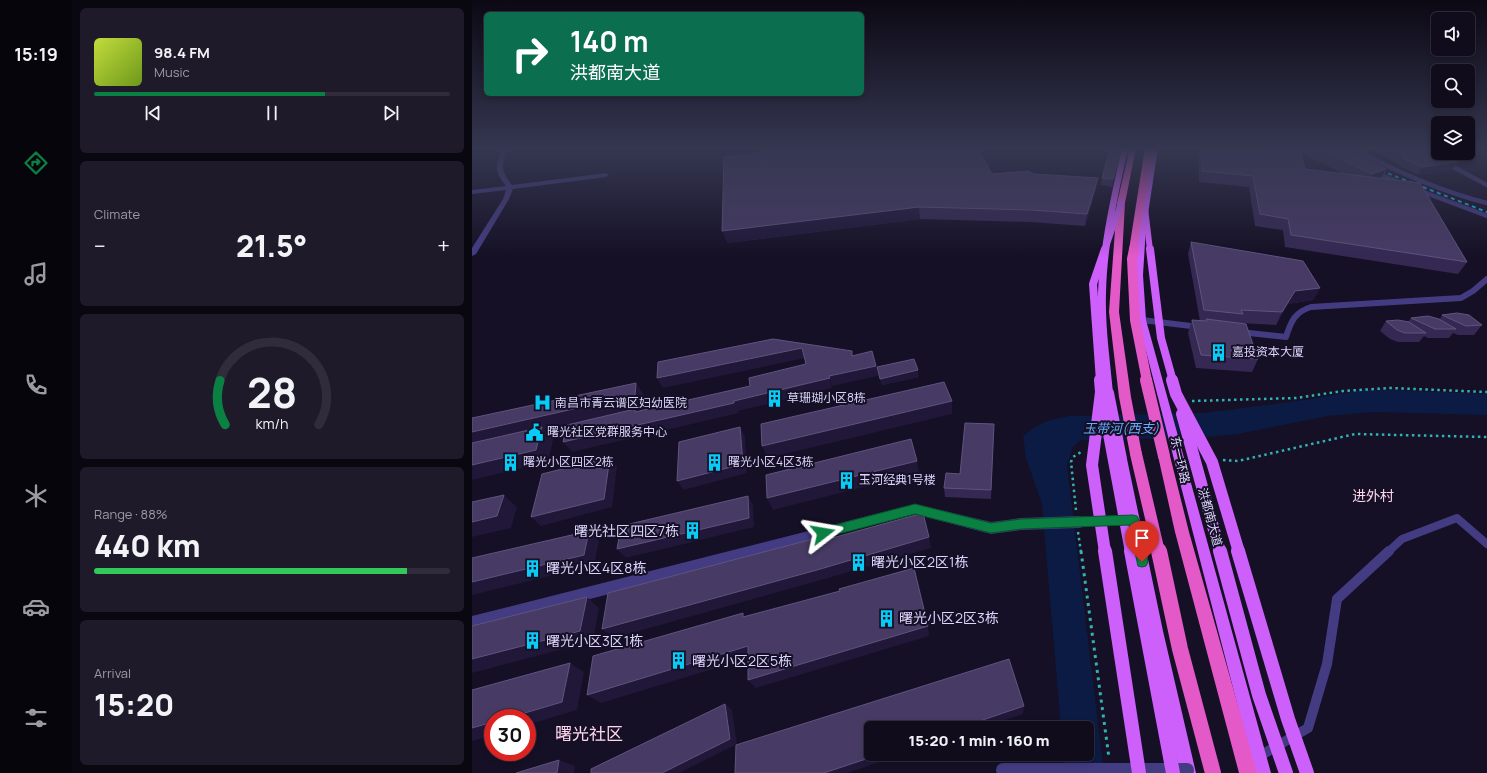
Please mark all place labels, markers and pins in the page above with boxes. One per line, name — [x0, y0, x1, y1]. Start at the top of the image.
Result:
building icon: 嘉投资本大厦 — [1209, 342, 1229, 362]
place label: 嘉投资本大厦 — [1232, 343, 1304, 360]
building icon: 草珊瑚小区8栋 — [764, 388, 784, 408]
place label: 草珊瑚小区8栋 — [787, 389, 866, 406]
hospital icon: 南昌市青云谱区妇幼医院 — [532, 393, 552, 413]
place label: 南昌市青云谱区妇幼医院 — [555, 394, 687, 411]
public building icon: 曙光社区党群服务中心 — [524, 422, 544, 442]
place label: 曙光社区党群服务中心 — [547, 423, 667, 440]
building icon: 曙光小区四区2栋 — [500, 452, 520, 472]
building icon: 曙光小区4区3栋 — [705, 452, 725, 472]
place label: 曙光小区四区2栋 — [523, 453, 614, 470]
place label: 曙光小区4区3栋 — [728, 453, 814, 470]
building icon: 玉河经典1号楼 — [836, 470, 856, 490]
place label: 玉河经典1号楼 — [859, 471, 936, 488]
place label: 曙光社区四区7栋 — [574, 521, 679, 540]
building icon: 曙光社区四区7栋 — [682, 521, 702, 541]
pin — [1125, 521, 1159, 562]
building icon: 曙光小区2区1栋 — [848, 552, 868, 572]
place label: 曙光小区2区1栋 — [871, 552, 968, 571]
building icon: 曙光小区4区8栋 — [523, 558, 543, 578]
place label: 曙光小区4区8栋 — [546, 558, 646, 577]
building icon: 曙光小区2区3栋 — [876, 608, 896, 628]
place label: 曙光小区2区3栋 — [899, 608, 999, 627]
building icon: 曙光小区3区1栋 — [523, 631, 543, 651]
place label: 曙光小区3区1栋 — [546, 631, 643, 650]
building icon: 曙光小区2区5栋 — [669, 651, 689, 671]
place label: 曙光小区2区5栋 — [692, 651, 792, 670]

